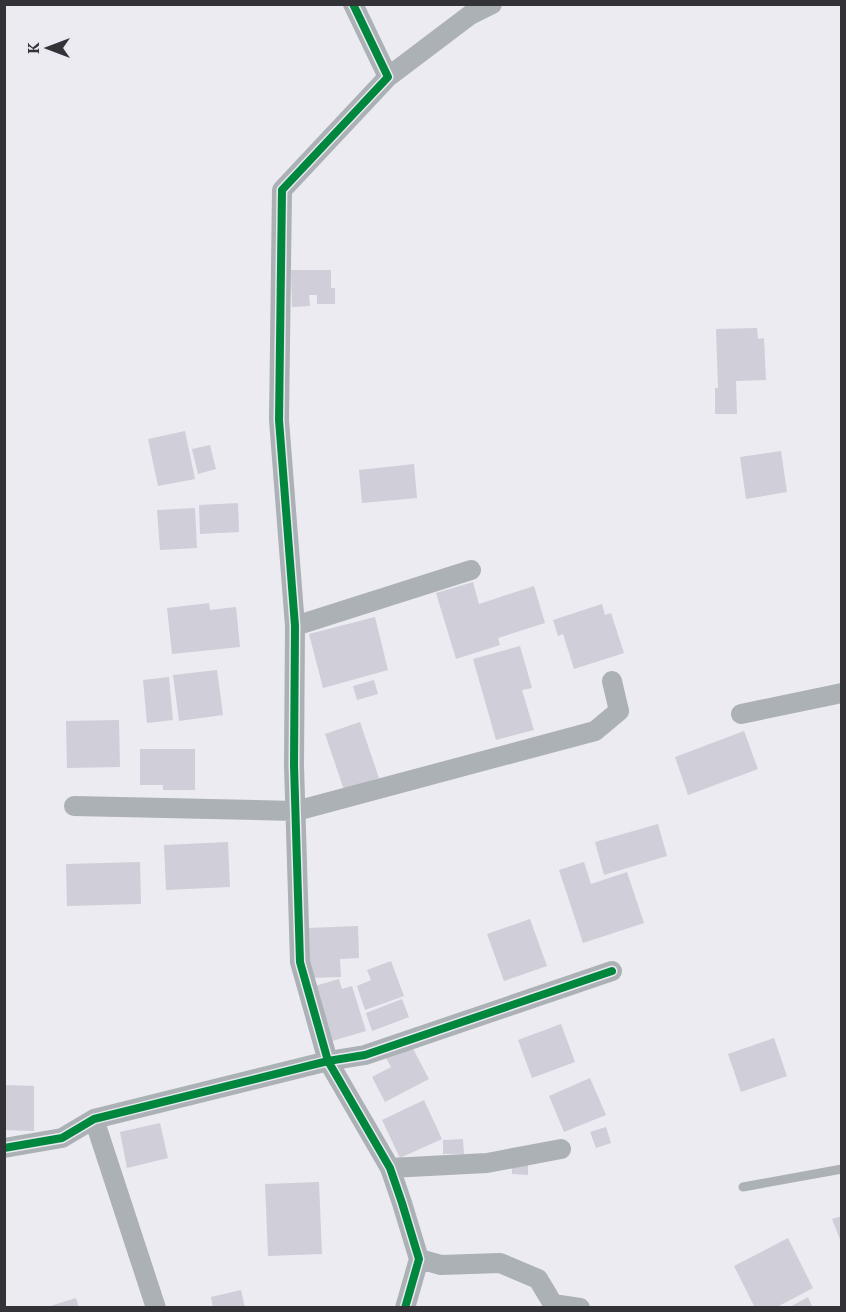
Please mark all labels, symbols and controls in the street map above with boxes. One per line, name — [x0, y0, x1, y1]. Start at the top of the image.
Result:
north arrow — [18, 18, 78, 78]
text: K — [22, 42, 44, 54]

